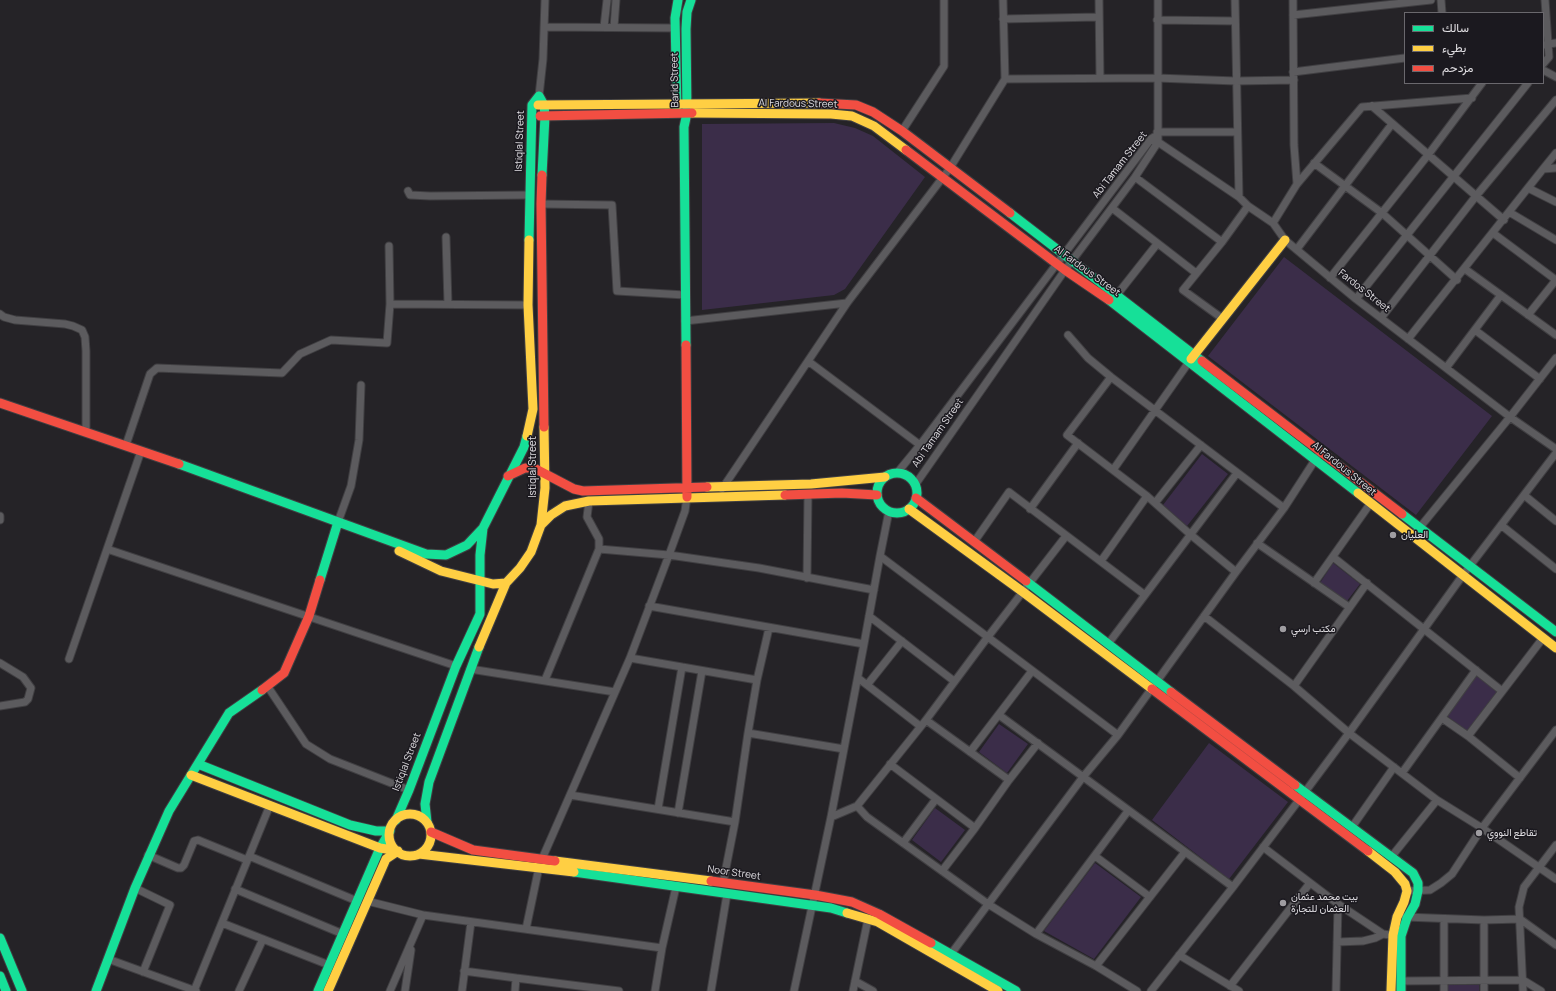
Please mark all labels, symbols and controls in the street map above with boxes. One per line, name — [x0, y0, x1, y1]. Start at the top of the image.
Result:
legend — [1404, 12, 1544, 84]
text: سالك — [1442, 19, 1469, 36]
text: بطيء — [1442, 39, 1466, 56]
street label: Barid Street — [669, 52, 681, 108]
text: مزدحم — [1442, 59, 1473, 76]
street label: Al Fardous Street — [758, 97, 838, 111]
street label: Istiqlal Street — [513, 110, 527, 172]
street label: Abi Tamam Street — [1090, 129, 1150, 201]
street label: Al Fardous Street — [1052, 243, 1122, 299]
street label: Fardos Street — [1336, 267, 1392, 315]
street label: Abi Tamam Street — [910, 396, 966, 470]
street label: Istiqlal Street — [527, 436, 539, 498]
street label: Al Fardous Street — [1310, 439, 1378, 499]
place label: العليان — [1401, 529, 1428, 541]
marker: العليان — [1388, 530, 1398, 540]
place label: مكتب ارسي — [1291, 623, 1336, 635]
marker: مكتب ارسي — [1278, 624, 1288, 634]
street label: Istiqlal Street — [390, 731, 424, 793]
place label: تقاطع النووي — [1487, 827, 1537, 839]
marker: تقاطع النووي — [1474, 828, 1484, 838]
street label: Noor Street — [707, 863, 761, 883]
place label: بيت محمد عثمان العثمان للتجارة — [1291, 891, 1358, 914]
marker: بيت محمد عثمان العثمان للتجارة — [1278, 898, 1288, 908]

